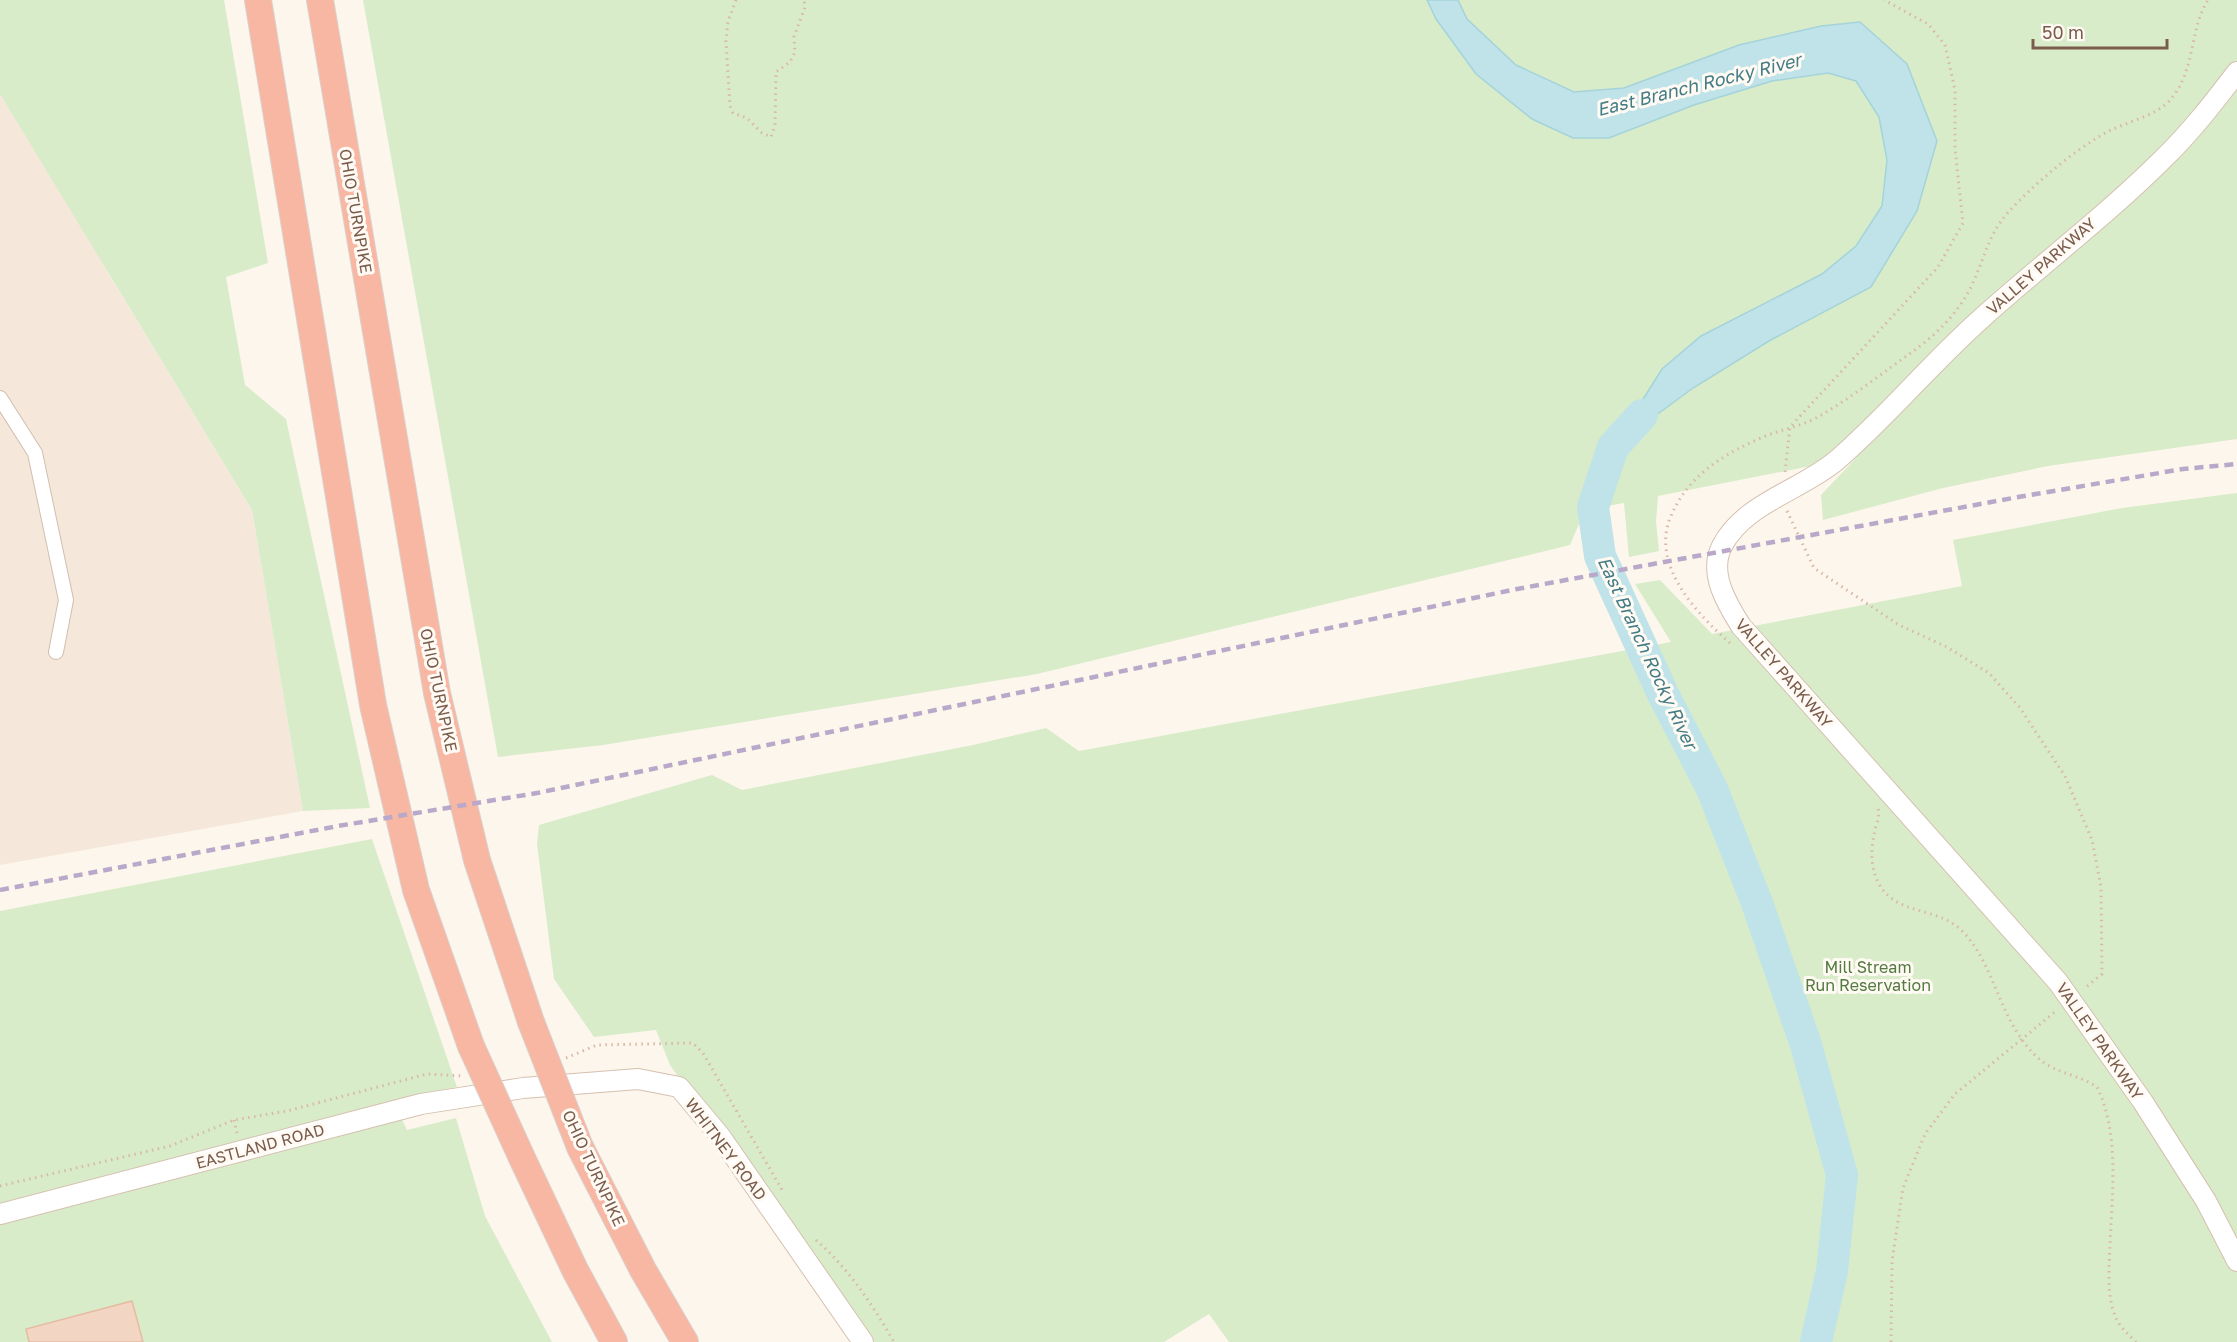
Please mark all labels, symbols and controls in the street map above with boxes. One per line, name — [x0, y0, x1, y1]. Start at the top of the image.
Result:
scale bar — [2033, 12, 2166, 50]
text: 50 m — [2042, 21, 2084, 43]
water label: East Branch Rocky River — [1594, 47, 1806, 120]
street label: OHIO TURNPIKE — [335, 147, 377, 275]
street label: VALLEY PARKWAY — [1982, 213, 2100, 319]
water label: East Branch Rocky River — [1594, 553, 1703, 755]
street label: VALLEY PARKWAY — [1731, 614, 1837, 732]
street label: OHIO TURNPIKE — [416, 626, 462, 754]
park label: Mill Stream Run Reservation — [1805, 957, 1931, 995]
street label: VALLEY PARKWAY — [2052, 979, 2148, 1104]
street label: WHITNEY ROAD — [681, 1094, 771, 1204]
street label: OHIO TURNPIKE — [558, 1107, 630, 1229]
street label: EASTLAND ROAD — [194, 1119, 326, 1173]

